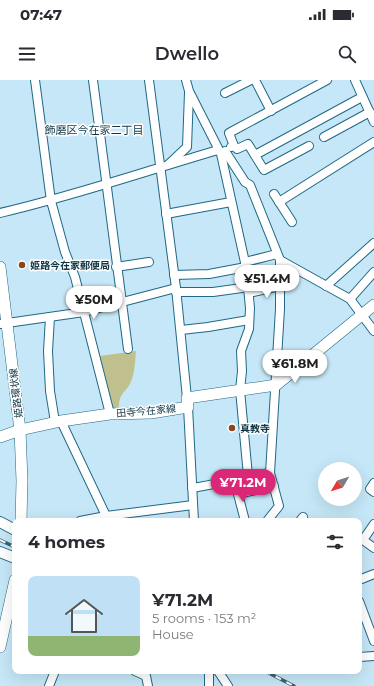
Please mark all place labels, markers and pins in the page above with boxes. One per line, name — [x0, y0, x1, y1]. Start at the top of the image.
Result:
place label: 姫路今在家郵便局 — [30, 259, 110, 272]
marker: 姫路今在家郵便局 — [17, 260, 27, 270]
pin: ¥51.4M — [234, 265, 300, 299]
pin: ¥50M — [70, 286, 118, 320]
pin: ¥61.8M — [262, 350, 328, 384]
place label: 真教寺 — [240, 422, 270, 435]
marker: 真教寺 — [227, 423, 237, 433]
pin: ¥71.2M — [210, 469, 276, 503]

